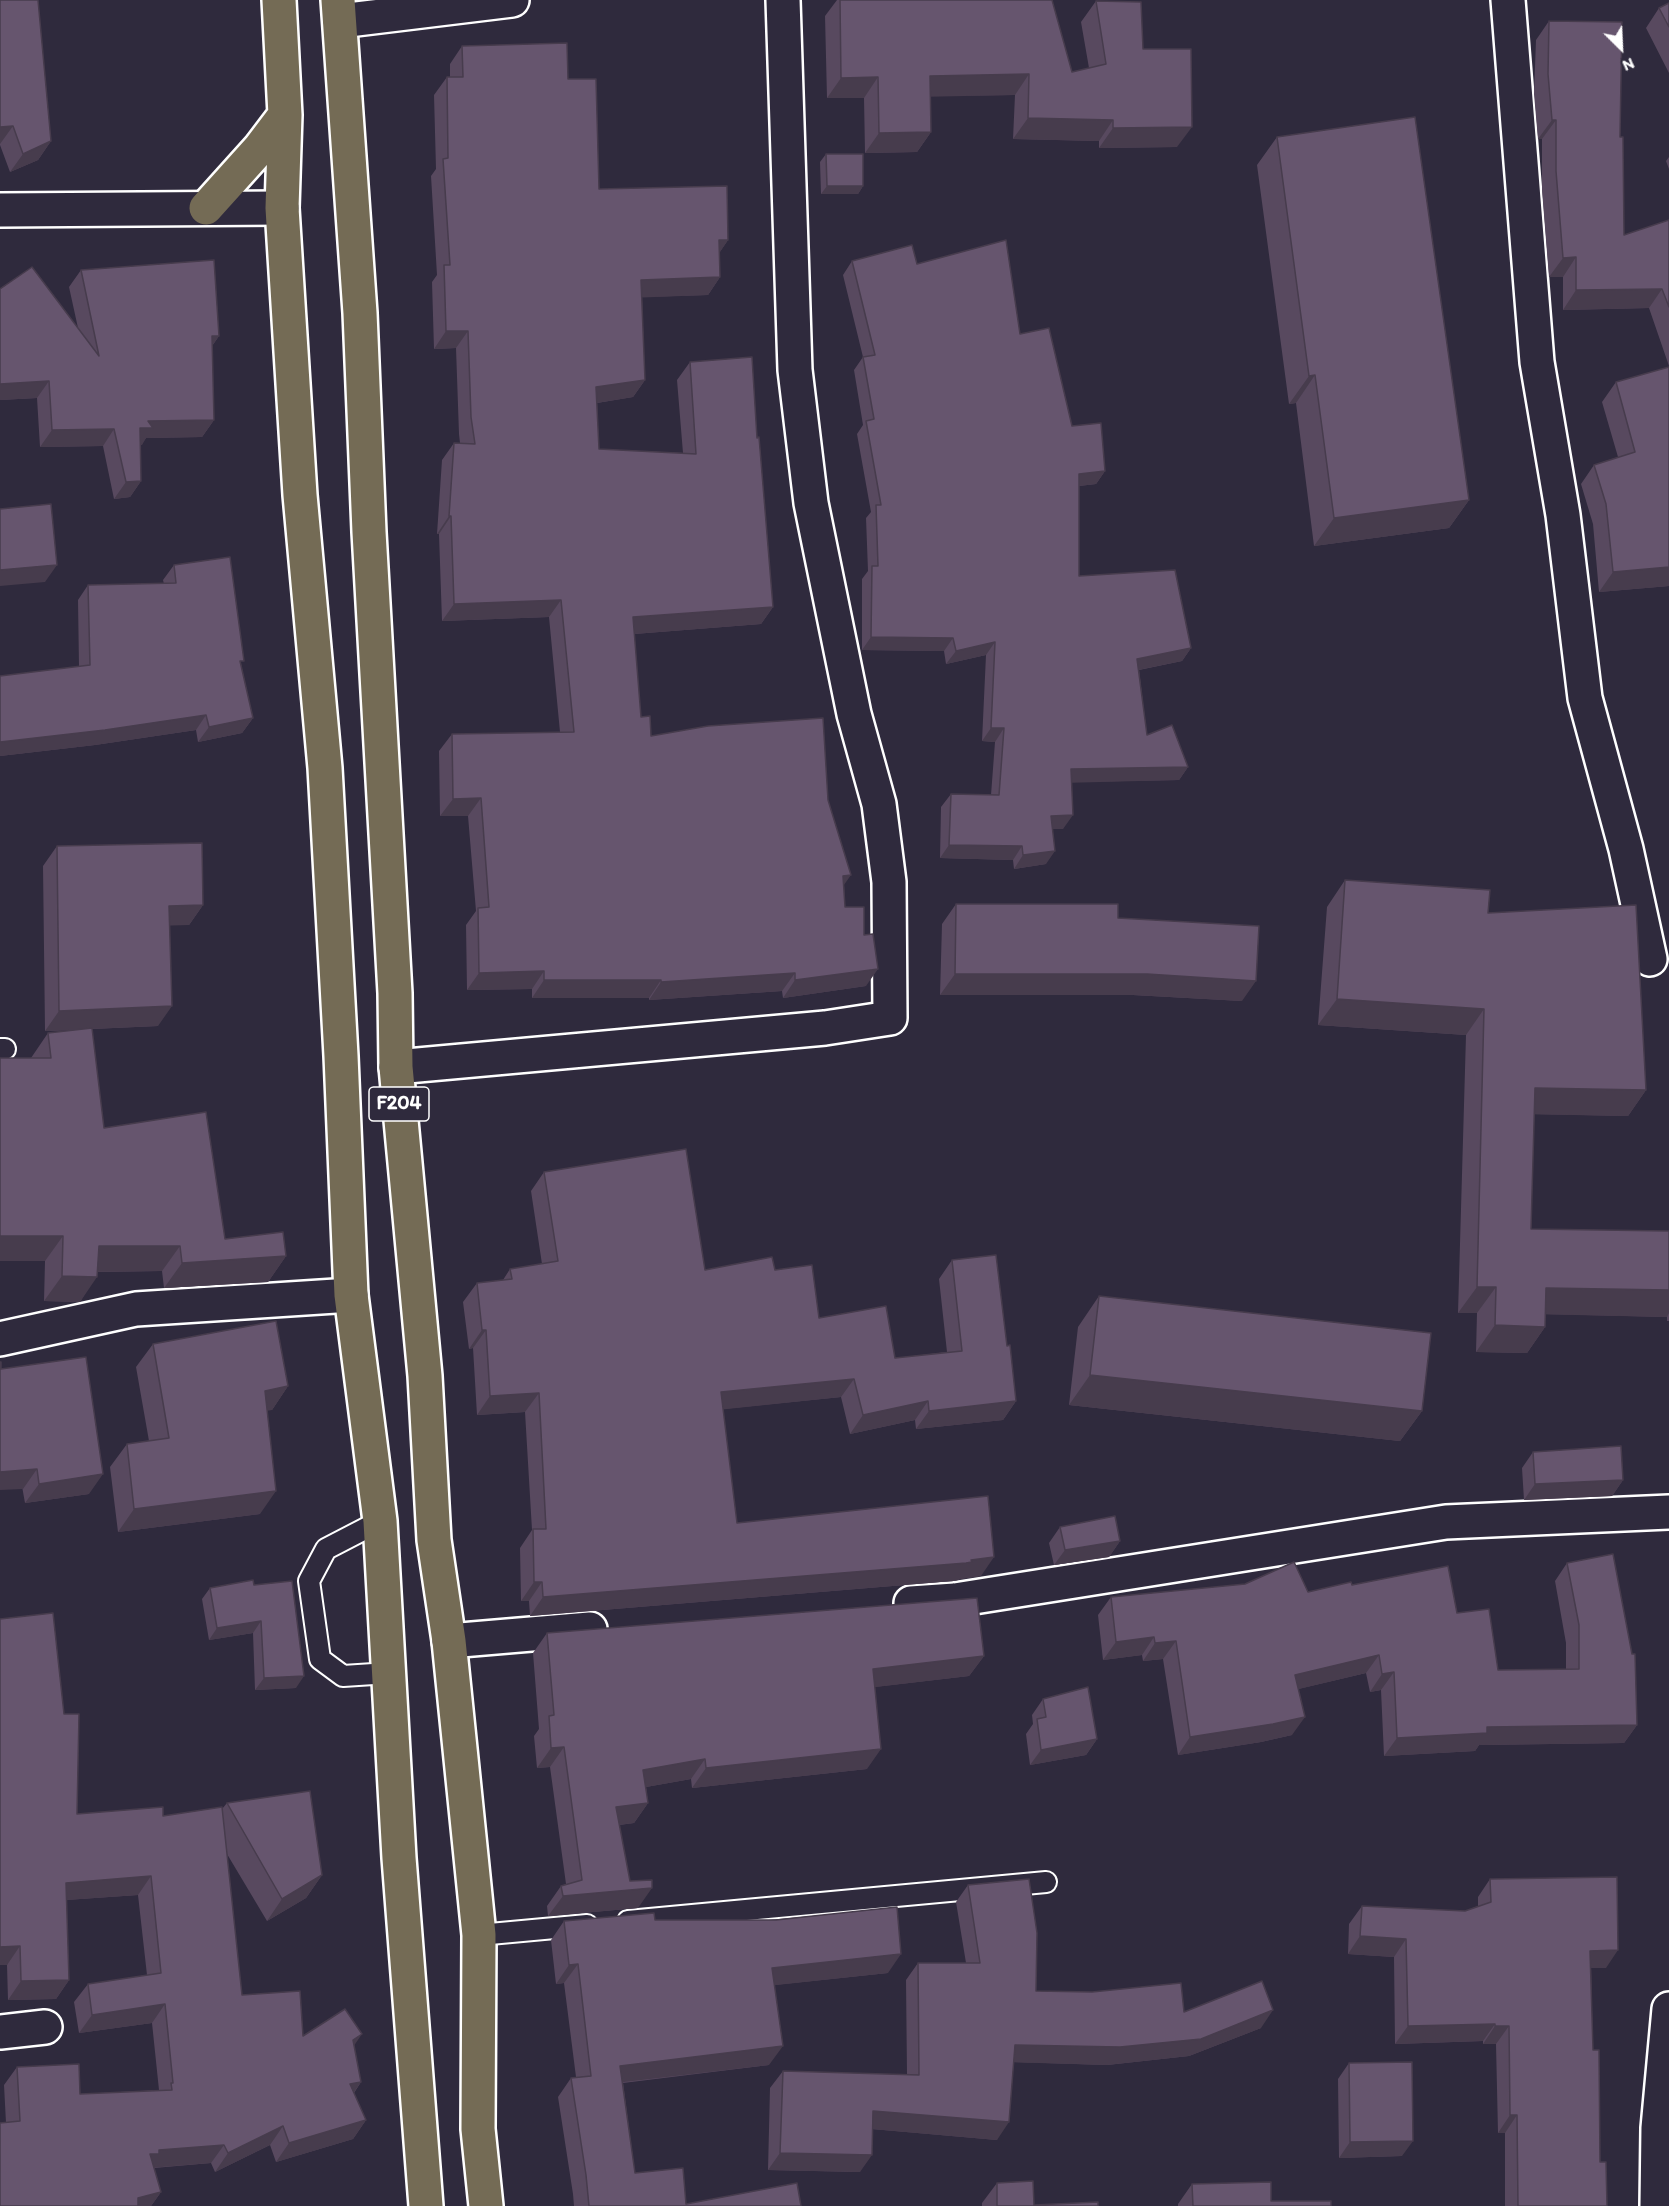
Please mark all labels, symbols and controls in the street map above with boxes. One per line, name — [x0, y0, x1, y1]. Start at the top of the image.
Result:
north arrow — [1591, 18, 1651, 78]
text: N — [1620, 54, 1637, 76]
road number: F204 — [369, 1087, 429, 1121]

